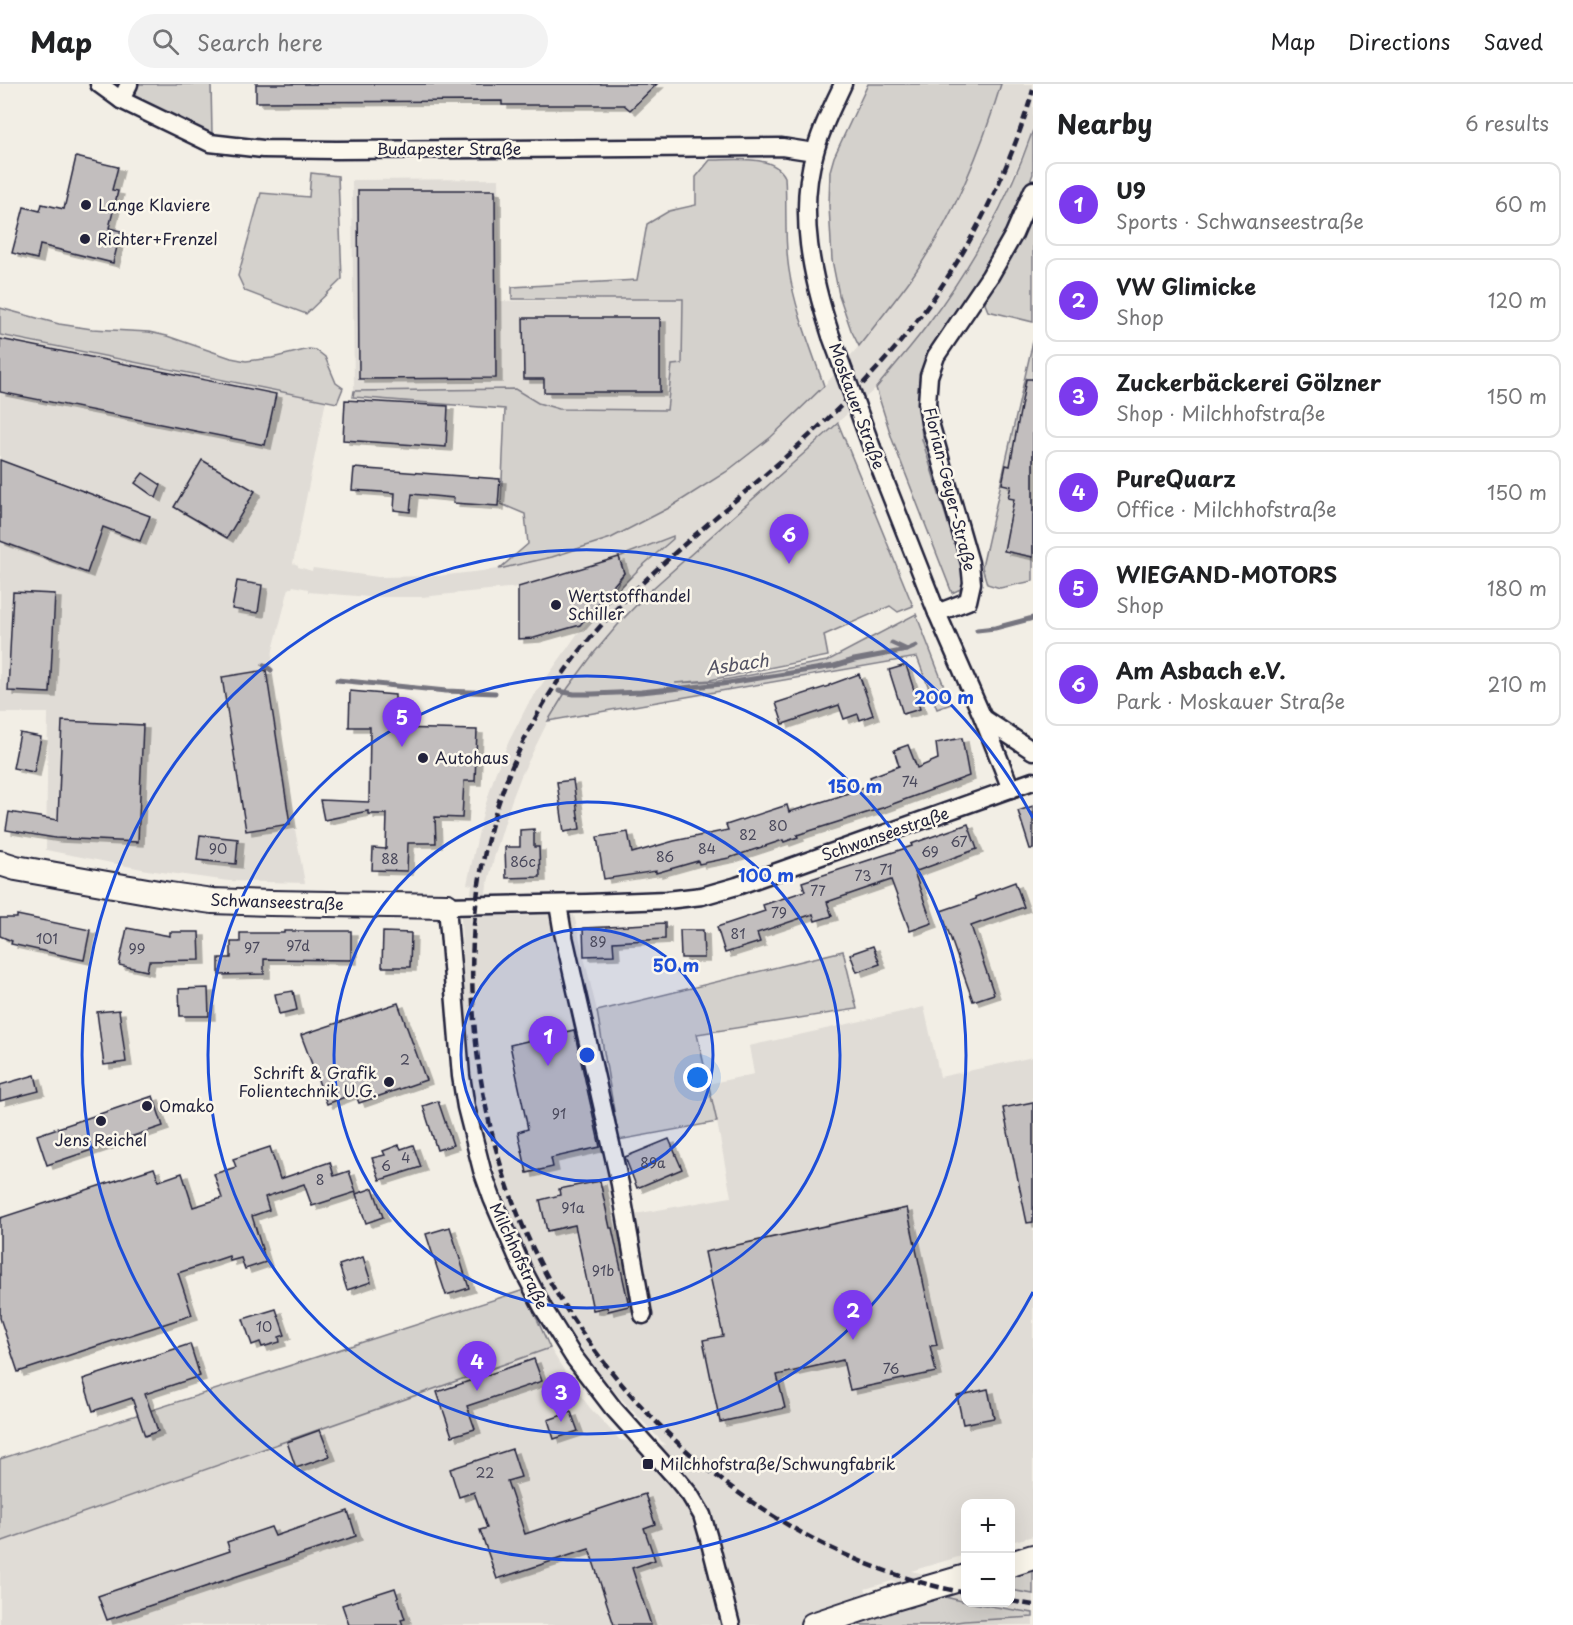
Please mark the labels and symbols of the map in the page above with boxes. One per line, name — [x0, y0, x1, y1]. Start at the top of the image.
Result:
street label: Budapester Straße — [377, 136, 521, 160]
place label: Lange Klaviere — [98, 192, 211, 216]
marker: Lange Klaviere — [79, 198, 93, 212]
place label: Richter+Frenzel — [97, 226, 218, 250]
marker: Richter+Frenzel — [78, 232, 92, 246]
street label: Moskauer Straße — [824, 339, 892, 472]
street label: Florian-Geyer-Straße — [919, 404, 983, 573]
pin: 6 — [770, 514, 808, 564]
place label: Wertstoffhandel Schiller — [568, 583, 691, 625]
marker: Wertstoffhandel Schiller — [549, 598, 563, 612]
water label: Asbach — [704, 646, 770, 681]
text: 200 m — [914, 683, 974, 710]
pin: 5 — [382, 698, 422, 747]
place label: Autohaus — [435, 745, 509, 769]
marker: Autohaus — [416, 751, 430, 765]
house number: 74 — [902, 771, 918, 792]
text: 150 m — [828, 772, 882, 799]
street label: Schwanseestraße — [818, 800, 952, 866]
house number: 80 — [769, 815, 787, 836]
house number: 82 — [739, 824, 757, 845]
house number: 67 — [950, 831, 968, 852]
house number: 90 — [209, 838, 227, 859]
house number: 84 — [698, 838, 716, 859]
house number: 69 — [921, 841, 939, 862]
house number: 86 — [656, 846, 674, 867]
house number: 88 — [381, 848, 399, 869]
house number: 86c — [510, 851, 536, 872]
house number: 71 — [879, 859, 893, 880]
text: 100 m — [738, 861, 794, 888]
house number: 73 — [855, 865, 871, 886]
house number: 77 — [810, 880, 826, 901]
street label: Schwanseestraße — [210, 887, 344, 915]
house number: 79 — [771, 902, 787, 923]
house number: 81 — [731, 923, 745, 944]
house number: 101 — [36, 928, 58, 949]
house number: 89 — [590, 931, 606, 952]
house number: 97d — [286, 935, 310, 956]
house number: 97 — [244, 937, 260, 958]
house number: 99 — [128, 938, 146, 959]
text: 50 m — [653, 951, 699, 978]
pin: 1 — [528, 1016, 568, 1066]
centre of rings — [577, 1045, 597, 1065]
house number: 2 — [400, 1049, 410, 1070]
place label: Schrift & Grafik Folientechnik U.G. — [238, 1060, 377, 1102]
your location — [683, 1063, 712, 1092]
marker: Schrift & Grafik Folientechnik U.G. — [382, 1075, 396, 1089]
place label: Omako — [159, 1093, 214, 1117]
marker: Omako — [140, 1099, 154, 1113]
house number: 91 — [552, 1103, 566, 1124]
marker: Jens Reichel — [94, 1114, 108, 1128]
place label: Jens Reichel — [55, 1127, 147, 1151]
house number: 4 — [401, 1147, 411, 1168]
house number: 89a — [640, 1152, 666, 1173]
house number: 6 — [381, 1155, 391, 1176]
house number: 8 — [316, 1169, 324, 1190]
house number: 91a — [561, 1197, 585, 1218]
street label: Milchhofstraße — [485, 1198, 555, 1313]
house number: 91b — [592, 1260, 614, 1281]
pin: 2 — [834, 1290, 872, 1340]
house number: 10 — [256, 1316, 272, 1337]
pin: 4 — [458, 1342, 496, 1391]
house number: 76 — [883, 1358, 900, 1379]
pin: 3 — [542, 1372, 580, 1422]
place label: Milchhofstraße/Schwungfabrik — [660, 1451, 896, 1475]
marker: Milchhofstraße/Schwungfabrik — [641, 1457, 655, 1471]
house number: 22 — [476, 1462, 494, 1483]

